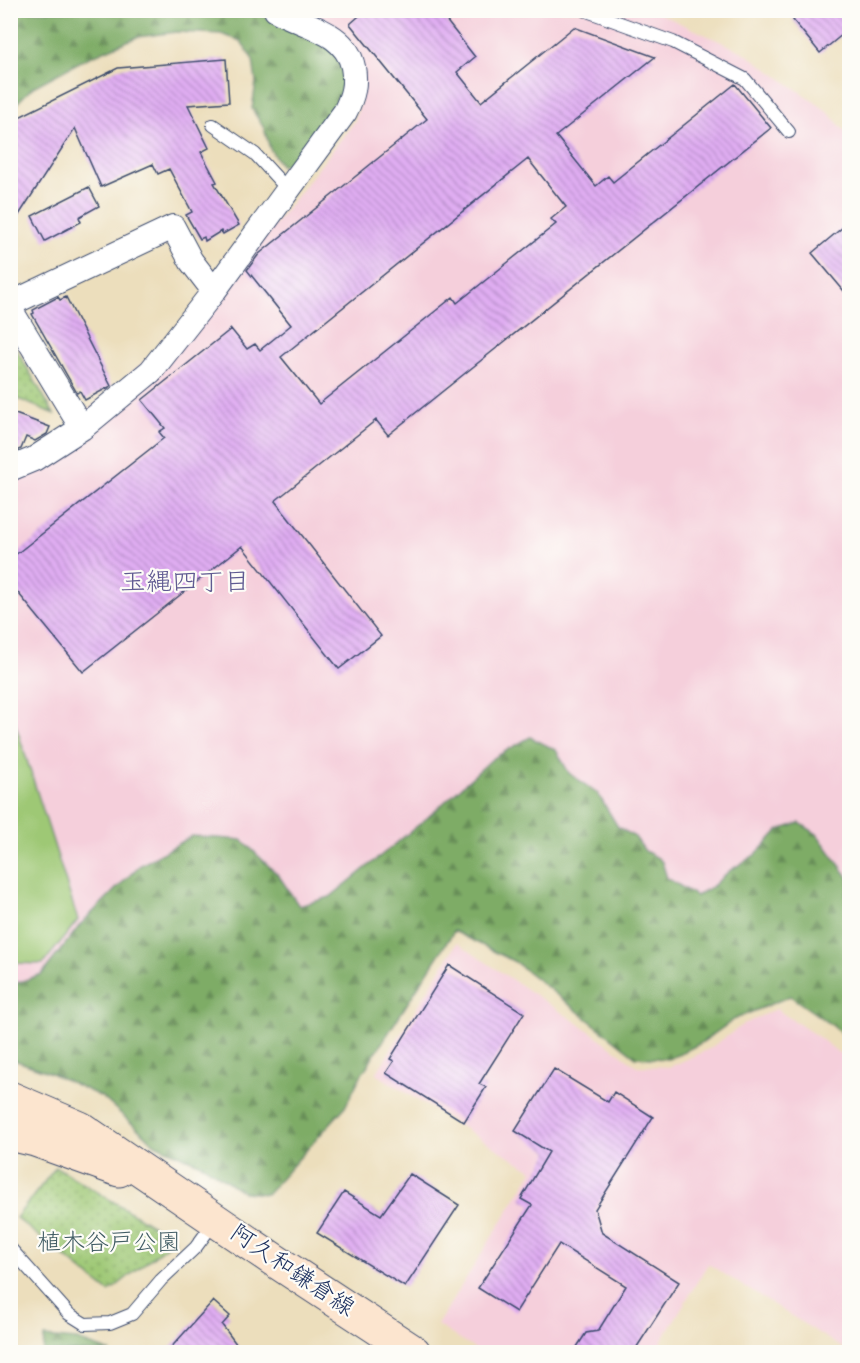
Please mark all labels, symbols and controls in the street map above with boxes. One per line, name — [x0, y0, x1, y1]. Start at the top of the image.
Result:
district label: 玉縄四丁目 — [120, 566, 250, 600]
street label: 阿久和鎌倉線 — [224, 1218, 360, 1324]
park label: 植木谷戸公園 — [37, 1228, 181, 1259]

